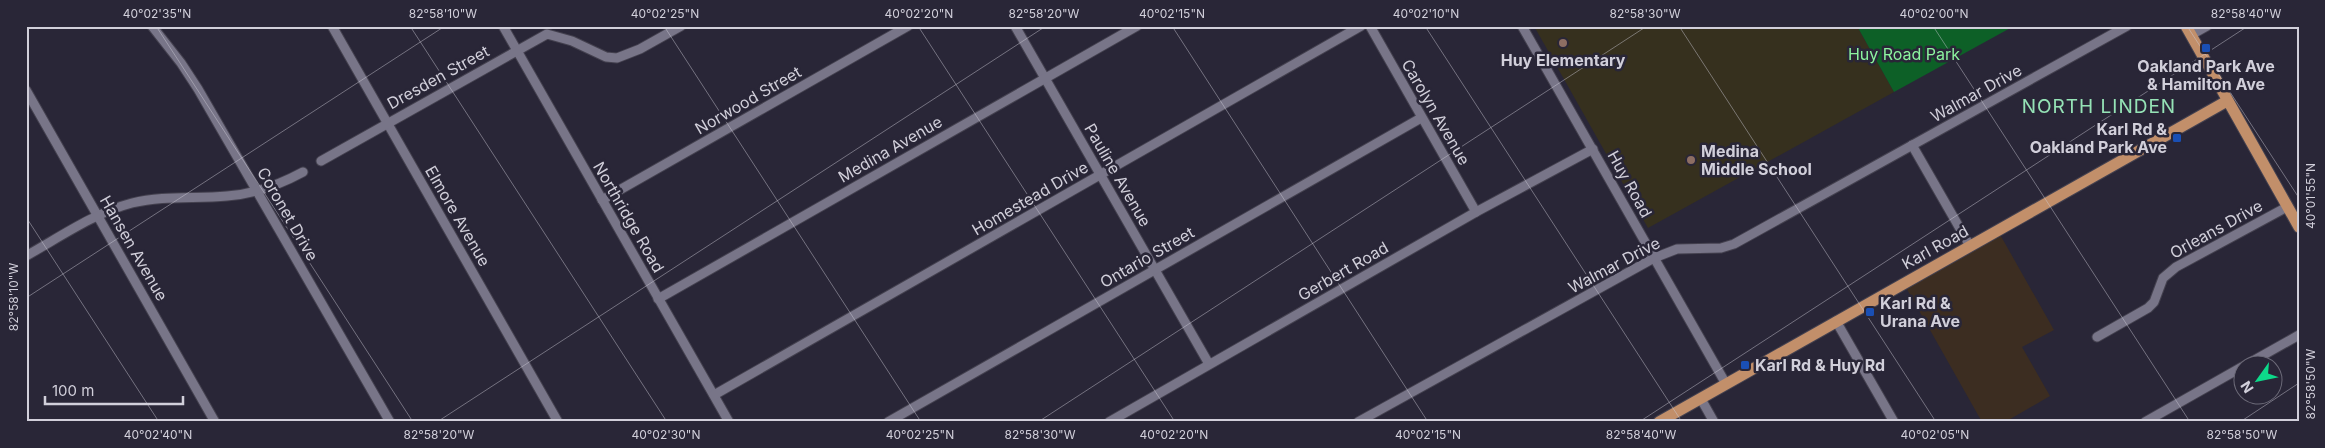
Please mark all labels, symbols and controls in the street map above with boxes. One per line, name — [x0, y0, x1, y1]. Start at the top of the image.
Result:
text: 40°02'35"N — [123, 6, 191, 21]
text: 82°58'10"W — [409, 6, 477, 21]
text: 40°02'25"N — [631, 6, 699, 21]
text: 40°02'20"N — [885, 6, 953, 21]
text: 82°58'20"W — [1009, 6, 1080, 21]
text: 40°02'15"N — [1139, 6, 1205, 21]
text: 40°02'10"N — [1393, 6, 1459, 21]
text: 82°58'30"W — [1610, 6, 1681, 21]
text: 40°02'00"N — [1899, 6, 1969, 21]
text: 82°58'40"W — [2211, 6, 2281, 21]
marker: Huy Elementary — [1557, 37, 1569, 49]
street label: Dresden Street — [384, 41, 492, 113]
marker: Oakland Park Ave & Hamilton Ave — [2200, 42, 2212, 54]
park label: Huy Road Park — [1848, 44, 1960, 64]
place label: Huy Elementary — [1501, 50, 1626, 70]
street label: Carolyn Avenue — [1398, 55, 1474, 169]
place label: Oakland Park Ave & Hamilton Ave — [2137, 56, 2275, 94]
street label: Walmar Drive — [1927, 60, 2025, 126]
street label: Norwood Street — [691, 62, 805, 138]
district label: NORTH LINDEN — [2022, 95, 2176, 118]
street label: Medina Avenue — [835, 111, 945, 187]
place label: Karl Rd & Oakland Park Ave — [2030, 119, 2167, 157]
street label: Pauline Avenue — [1080, 120, 1156, 230]
marker: Karl Rd & Oakland Park Ave — [2171, 132, 2183, 144]
place label: Medina Middle School — [1701, 141, 1812, 179]
street label: Huy Road — [1603, 147, 1657, 221]
marker: Medina Middle School — [1685, 154, 1697, 166]
street label: Homestead Drive — [968, 157, 1092, 239]
street label: Northridge Road — [589, 158, 669, 276]
street label: Elmore Avenue — [421, 162, 495, 270]
text: 40°01'55"N — [2303, 163, 2318, 229]
street label: Coronet Drive — [253, 164, 323, 264]
street label: Hansen Avenue — [96, 192, 172, 304]
street label: Orleans Drive — [2166, 195, 2266, 263]
street label: Karl Road — [1898, 221, 1972, 273]
street label: Ontario Street — [1096, 222, 1198, 292]
street label: Walmar Drive — [1565, 232, 1663, 298]
street label: Gerbert Road — [1294, 237, 1392, 305]
text: 82°58'10"W — [6, 263, 21, 331]
place label: Karl Rd & Urana Ave — [1880, 293, 1960, 331]
marker: Karl Rd & Urana Ave — [1864, 306, 1876, 318]
text: 82°58'50"W — [2303, 348, 2318, 419]
place label: Karl Rd & Huy Rd — [1755, 355, 1885, 375]
north arrow — [2232, 356, 2282, 406]
marker: Karl Rd & Huy Rd — [1739, 359, 1751, 371]
scale bar — [45, 373, 182, 405]
text: N — [2237, 378, 2257, 396]
text: 100 m — [52, 381, 94, 400]
text: 40°02'40"N — [124, 427, 192, 442]
text: 82°58'20"W — [404, 427, 475, 442]
text: 40°02'30"N — [632, 427, 700, 442]
text: 40°02'25"N — [886, 427, 954, 442]
text: 82°58'30"W — [1005, 427, 1076, 442]
text: 40°02'20"N — [1140, 427, 1208, 442]
text: 40°02'15"N — [1395, 427, 1461, 442]
text: 82°58'40"W — [1606, 427, 1676, 442]
text: 40°02'05"N — [1901, 427, 1969, 442]
text: 82°58'50"W — [2207, 427, 2278, 442]

